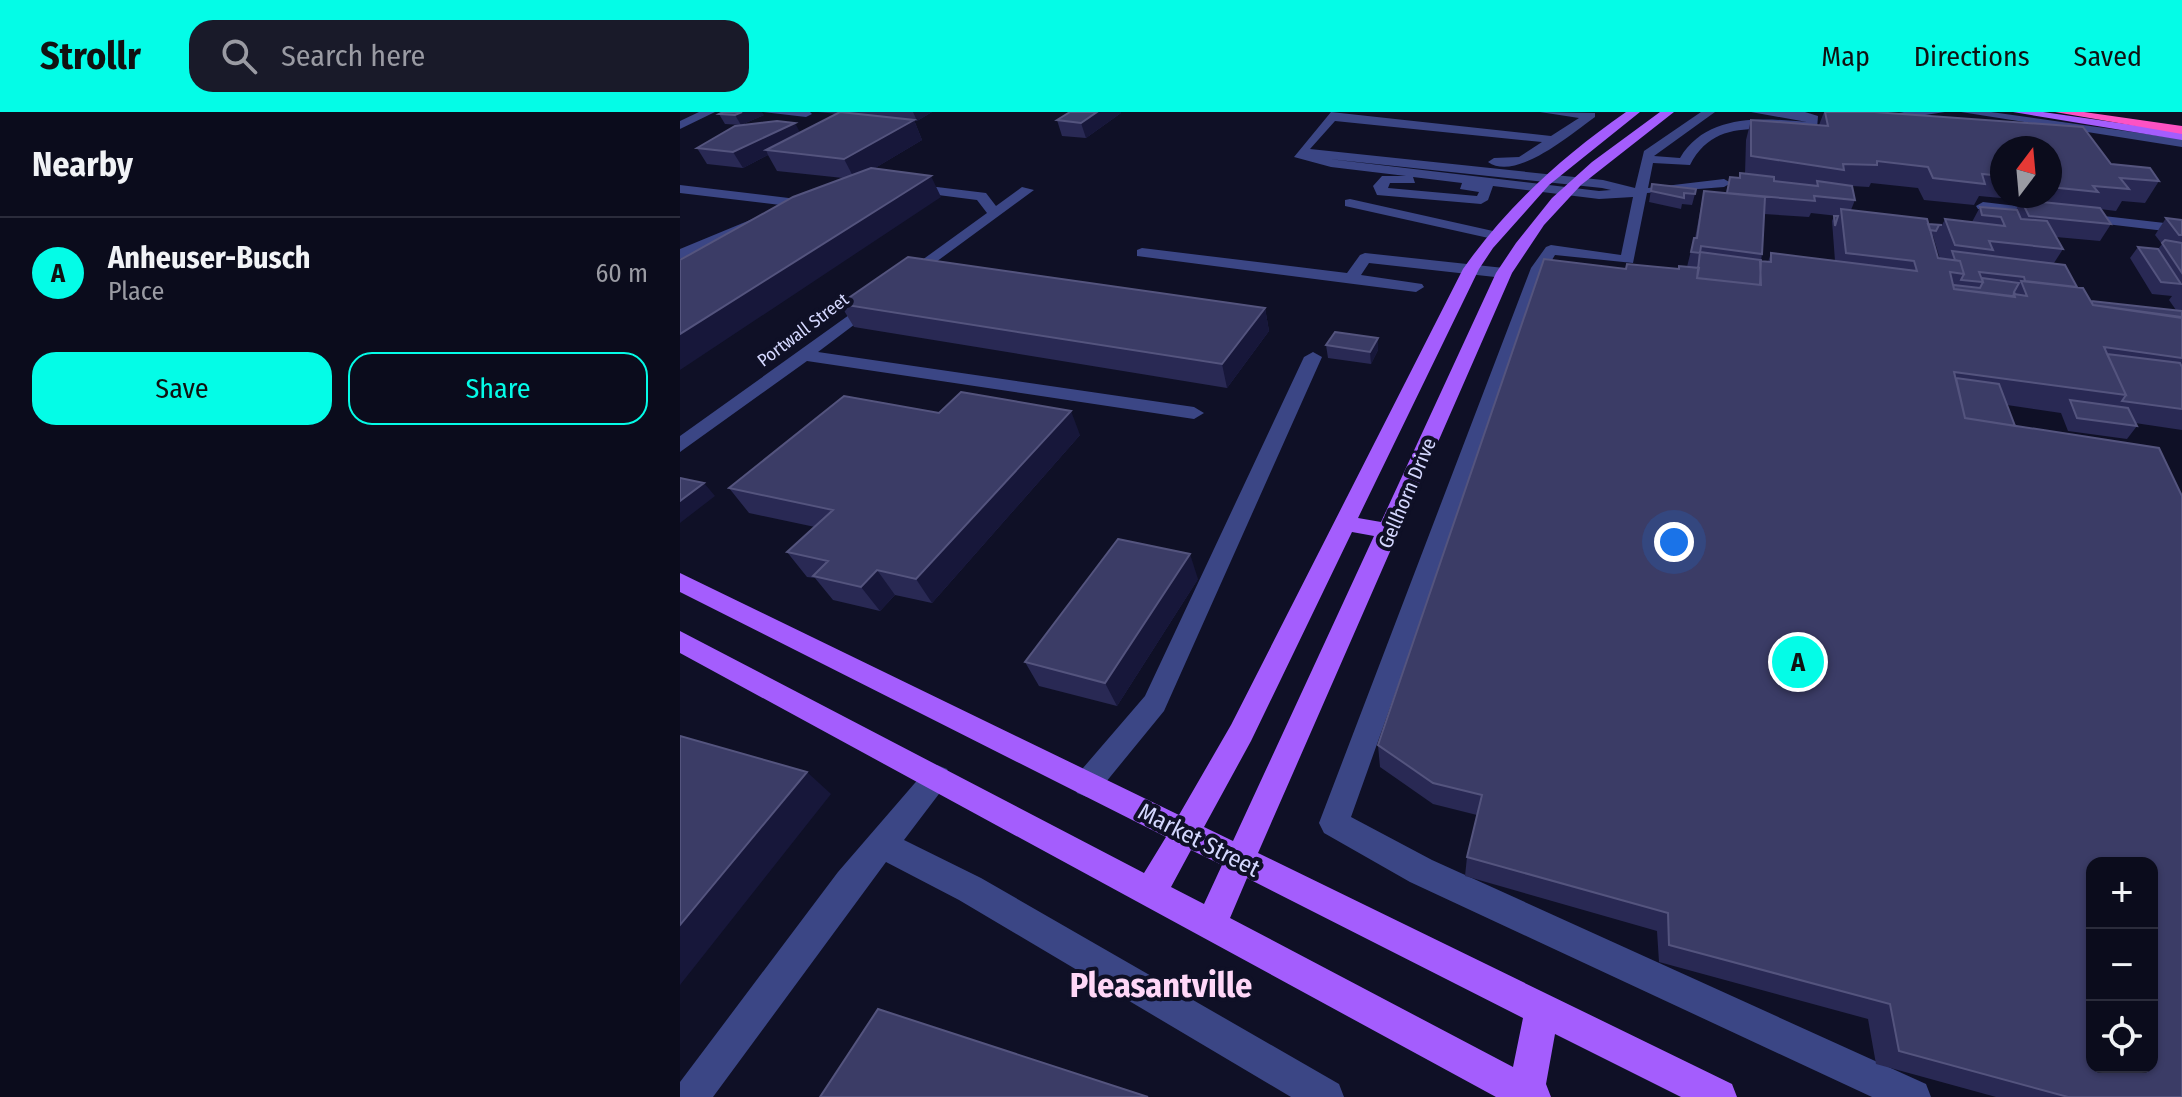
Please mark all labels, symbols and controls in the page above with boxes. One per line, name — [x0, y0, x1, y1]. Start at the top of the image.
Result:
search box — [189, 20, 749, 92]
text: Strollr — [40, 33, 141, 79]
icon: search — [217, 34, 261, 78]
text: Search here — [281, 38, 425, 74]
text: Map — [1821, 40, 1870, 73]
text: Directions — [1914, 40, 2030, 73]
text: Saved — [2074, 40, 2142, 73]
north arrow — [1990, 136, 2062, 208]
text: Nearby — [32, 144, 133, 185]
text: Anheuser-Busch — [108, 240, 311, 276]
text: A — [51, 258, 65, 289]
text: 60 m — [595, 258, 648, 289]
text: Place — [108, 276, 164, 307]
street label: Portwall Street — [753, 288, 853, 371]
button: Save — [32, 352, 332, 425]
button: Share — [348, 352, 648, 425]
street label: Gellhorn Drive — [1373, 434, 1441, 552]
your location — [1654, 522, 1694, 562]
pin: A — [1772, 632, 1824, 692]
street label: Market Street — [1134, 797, 1265, 883]
map controls — [2086, 857, 2158, 1073]
button: + — [2086, 857, 2158, 929]
button: − — [2086, 929, 2158, 1001]
district label: Pleasantville — [1070, 965, 1252, 1006]
button: locate — [2086, 1001, 2158, 1073]

